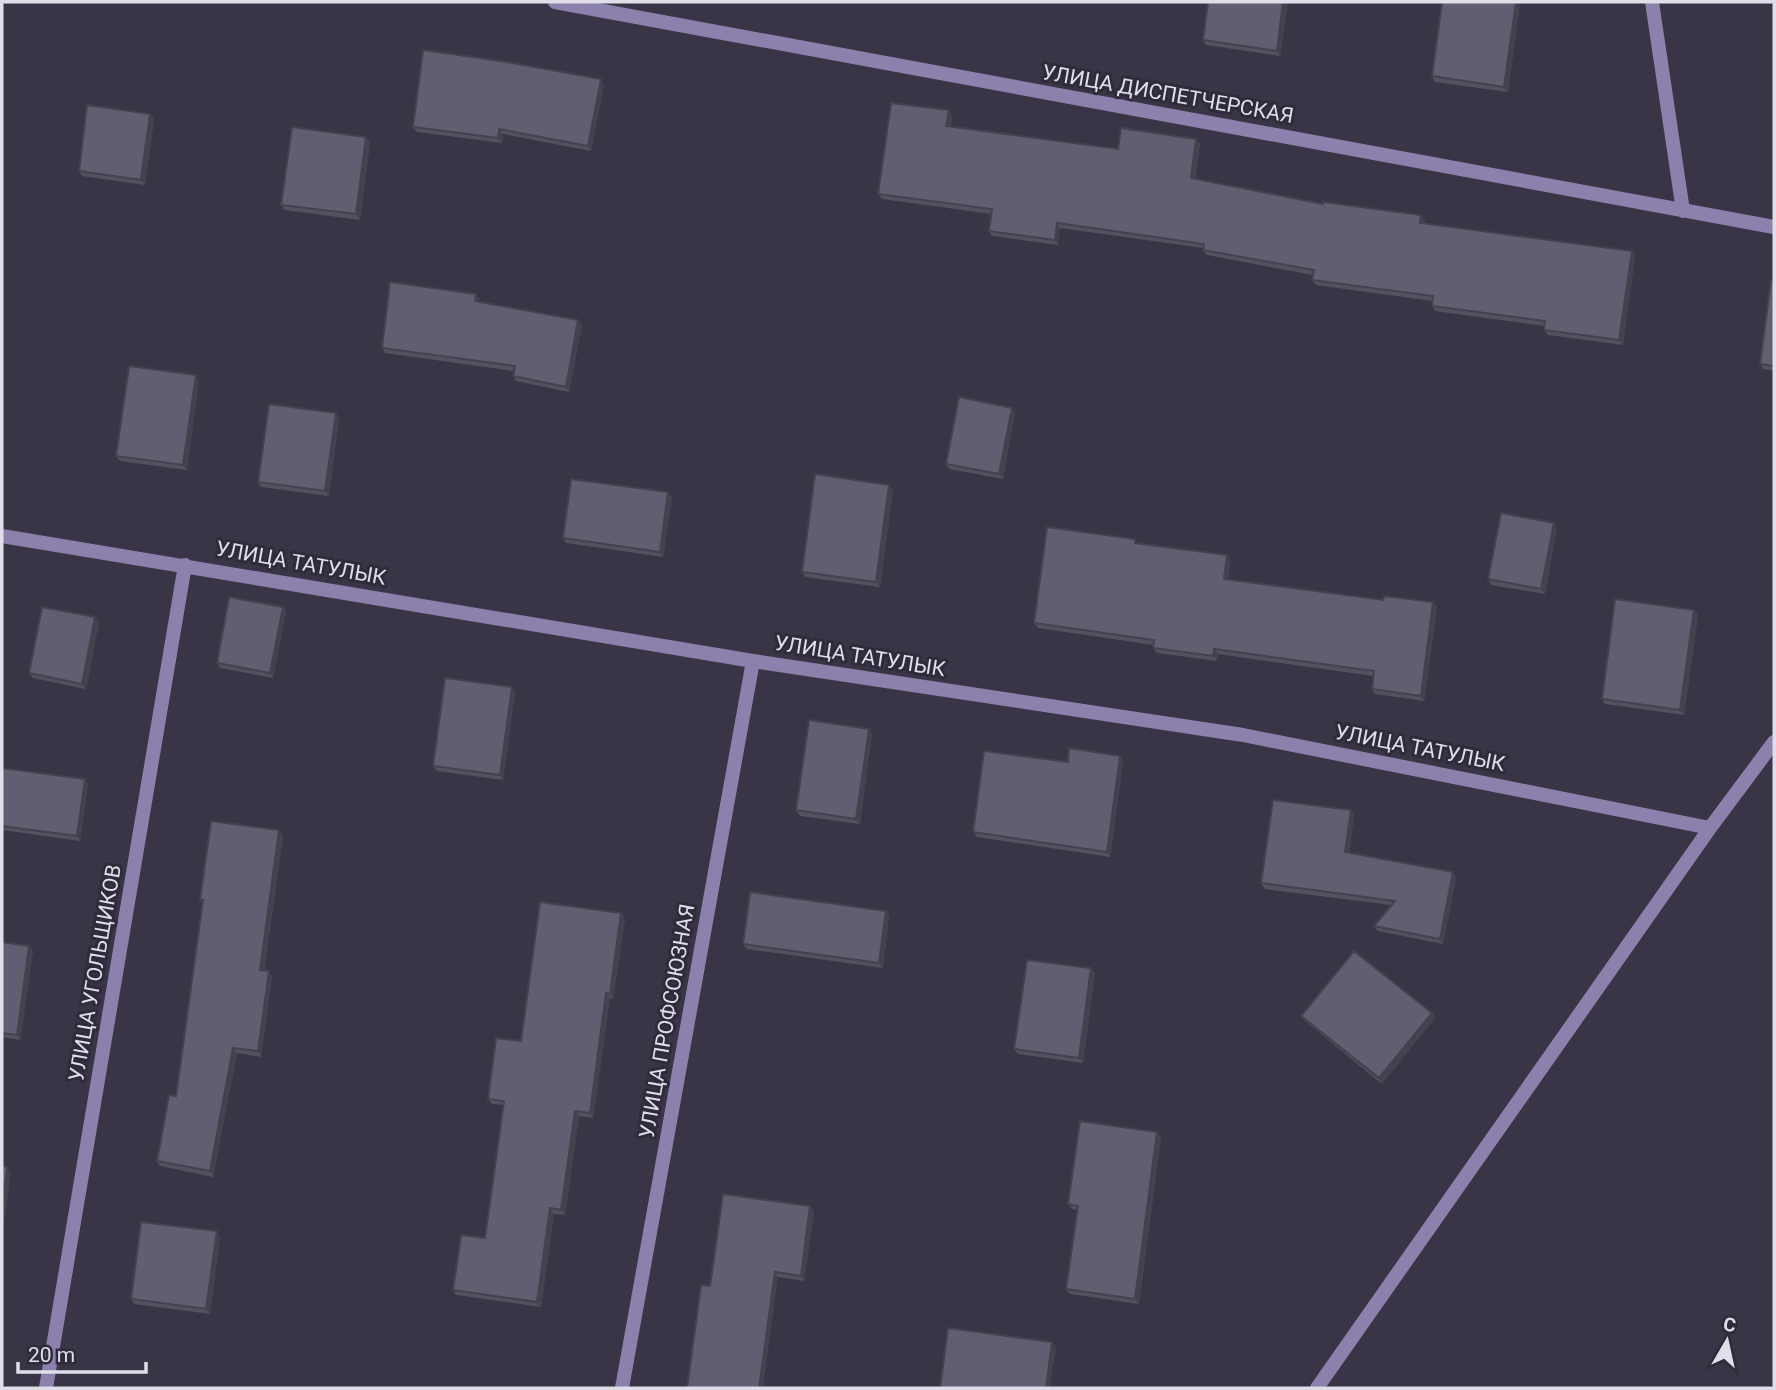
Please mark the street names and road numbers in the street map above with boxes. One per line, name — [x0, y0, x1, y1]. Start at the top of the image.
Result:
street label: УЛИЦА ДИСПЕТЧЕРСКАЯ — [1040, 60, 1296, 128]
street label: УЛИЦА ТАТУЛЫК — [214, 536, 388, 590]
street label: УЛИЦА ТАТУЛЫК — [773, 631, 947, 681]
street label: УЛИЦА ТАТУЛЫК — [1333, 720, 1507, 776]
street label: УЛИЦА УГОЛЬЩИКОВ — [64, 863, 126, 1083]
street label: УЛИЦА ПРОФСОЮЗНАЯ — [635, 902, 699, 1140]

